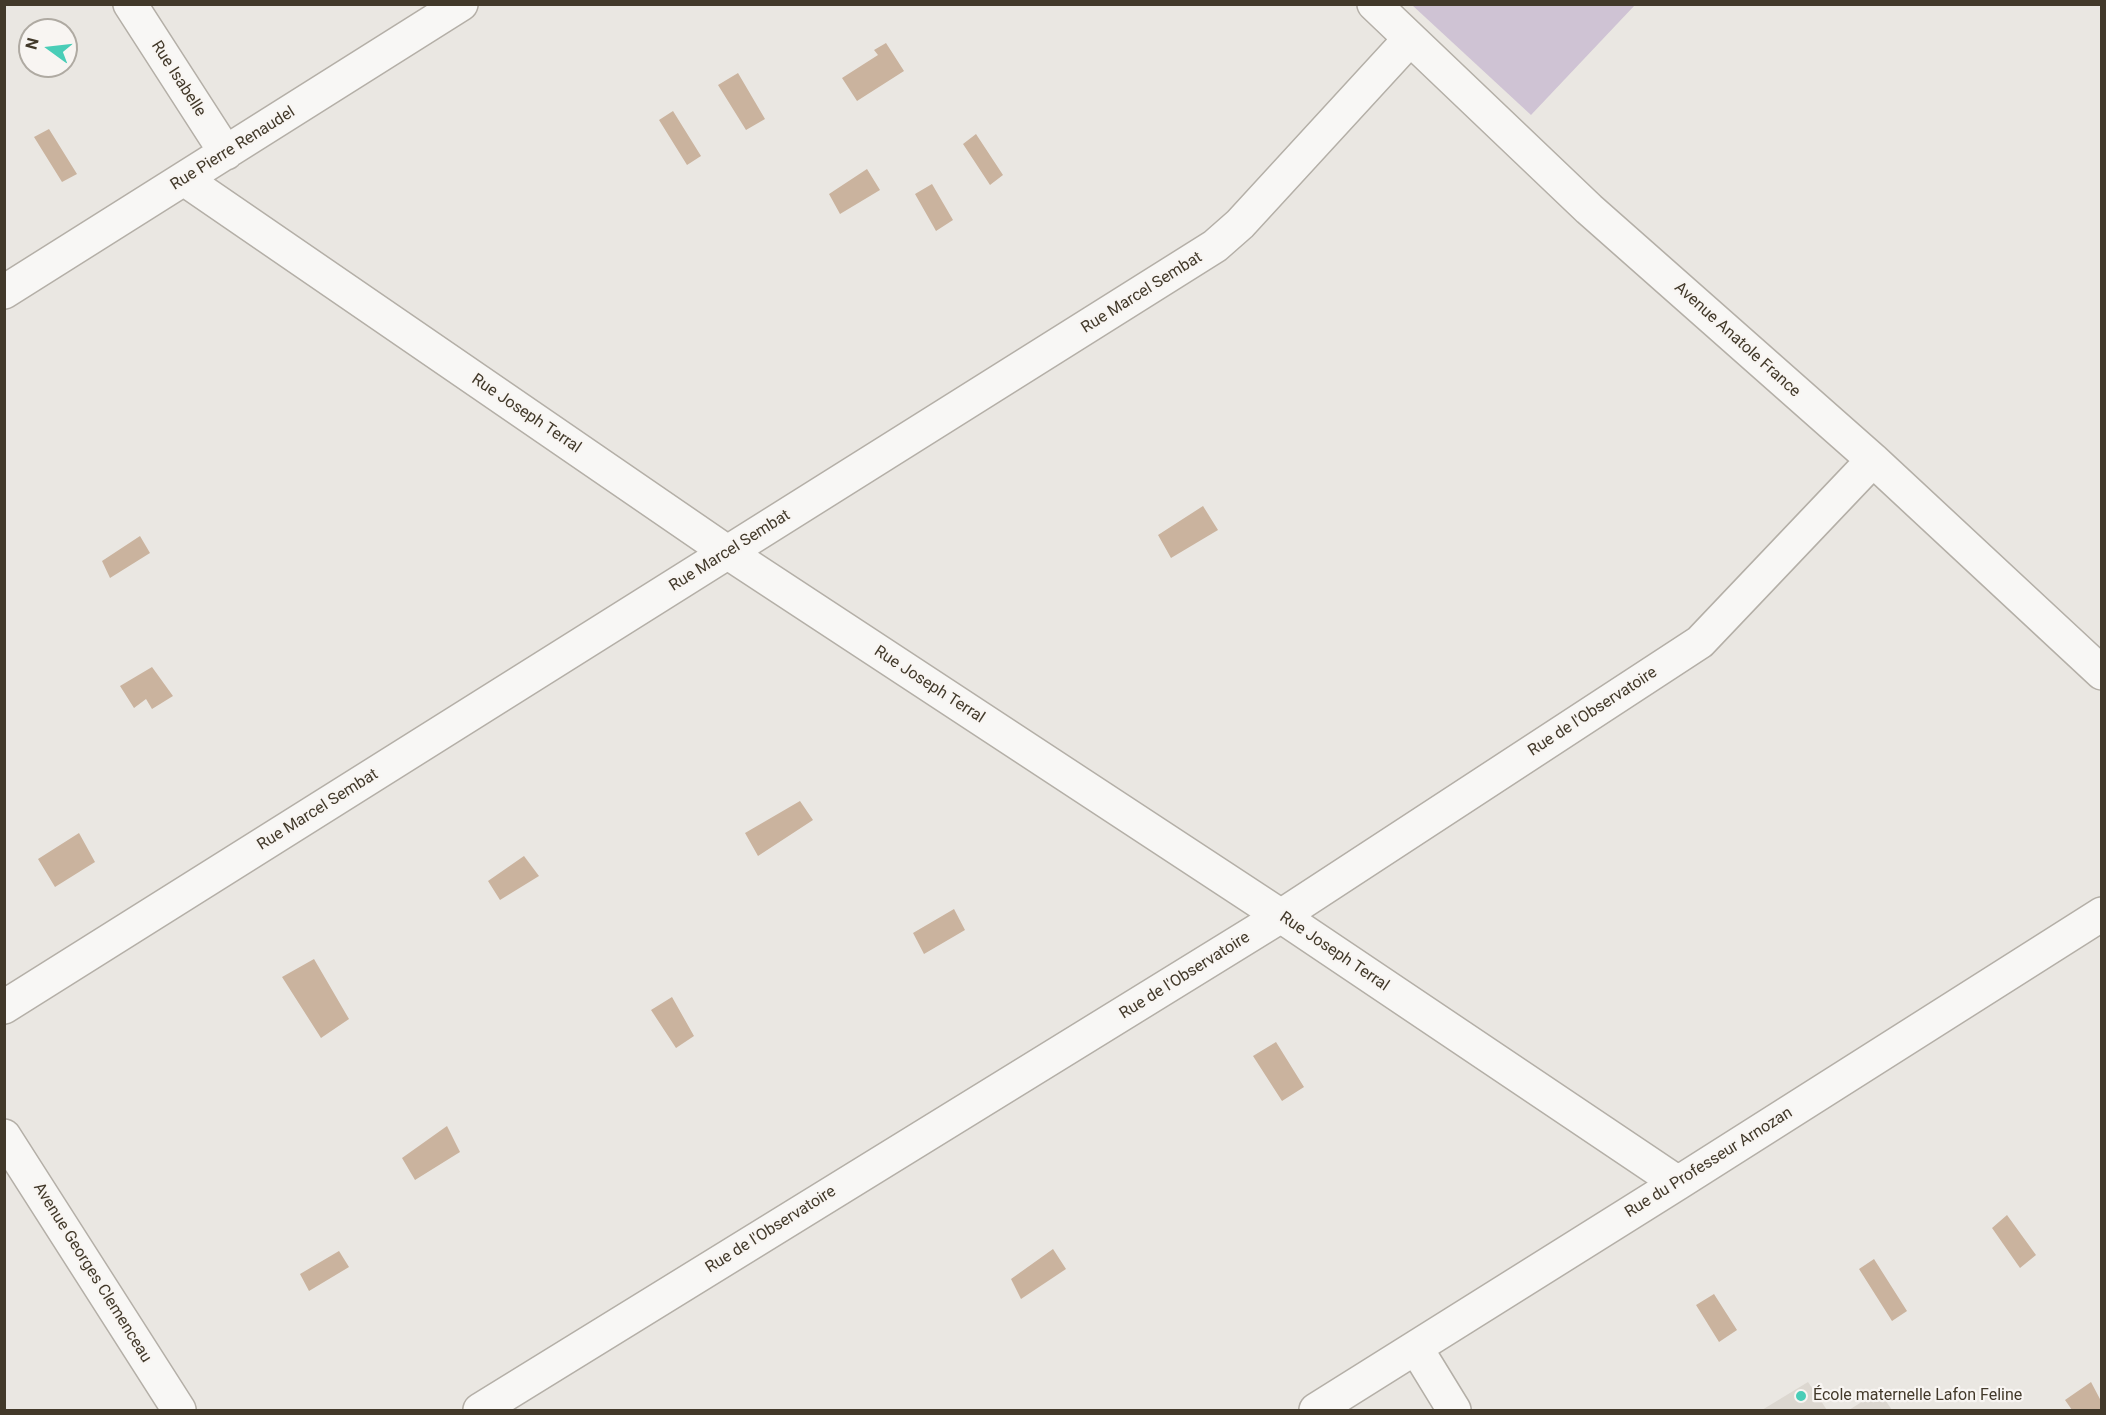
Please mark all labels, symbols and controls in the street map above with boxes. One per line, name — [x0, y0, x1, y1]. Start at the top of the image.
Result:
north arrow — [18, 18, 78, 78]
text: N — [21, 36, 43, 52]
street label: Rue Isabelle — [146, 38, 210, 120]
street label: Rue Pierre Renaudel — [167, 103, 299, 195]
street label: Rue Marcel Sembat — [1078, 248, 1206, 338]
street label: Avenue Anatole France — [1670, 278, 1804, 402]
street label: Rue Joseph Terral — [468, 370, 584, 458]
street label: Rue Marcel Sembat — [666, 506, 794, 596]
street label: Rue Joseph Terral — [870, 642, 988, 728]
street label: Rue de l'Observatoire — [1525, 663, 1661, 761]
street label: Rue Marcel Sembat — [254, 765, 382, 855]
street label: Rue Joseph Terral — [1276, 908, 1392, 996]
street label: Rue de l'Observatoire — [1116, 928, 1254, 1024]
street label: Rue du Professeur Arnozan — [1622, 1104, 1796, 1222]
street label: Avenue Georges Clemenceau — [29, 1180, 155, 1366]
street label: Rue de l'Observatoire — [702, 1182, 840, 1278]
place label: École maternelle Lafon Feline — [1813, 1386, 2022, 1406]
marker: École maternelle Lafon Feline — [1794, 1389, 1808, 1403]

